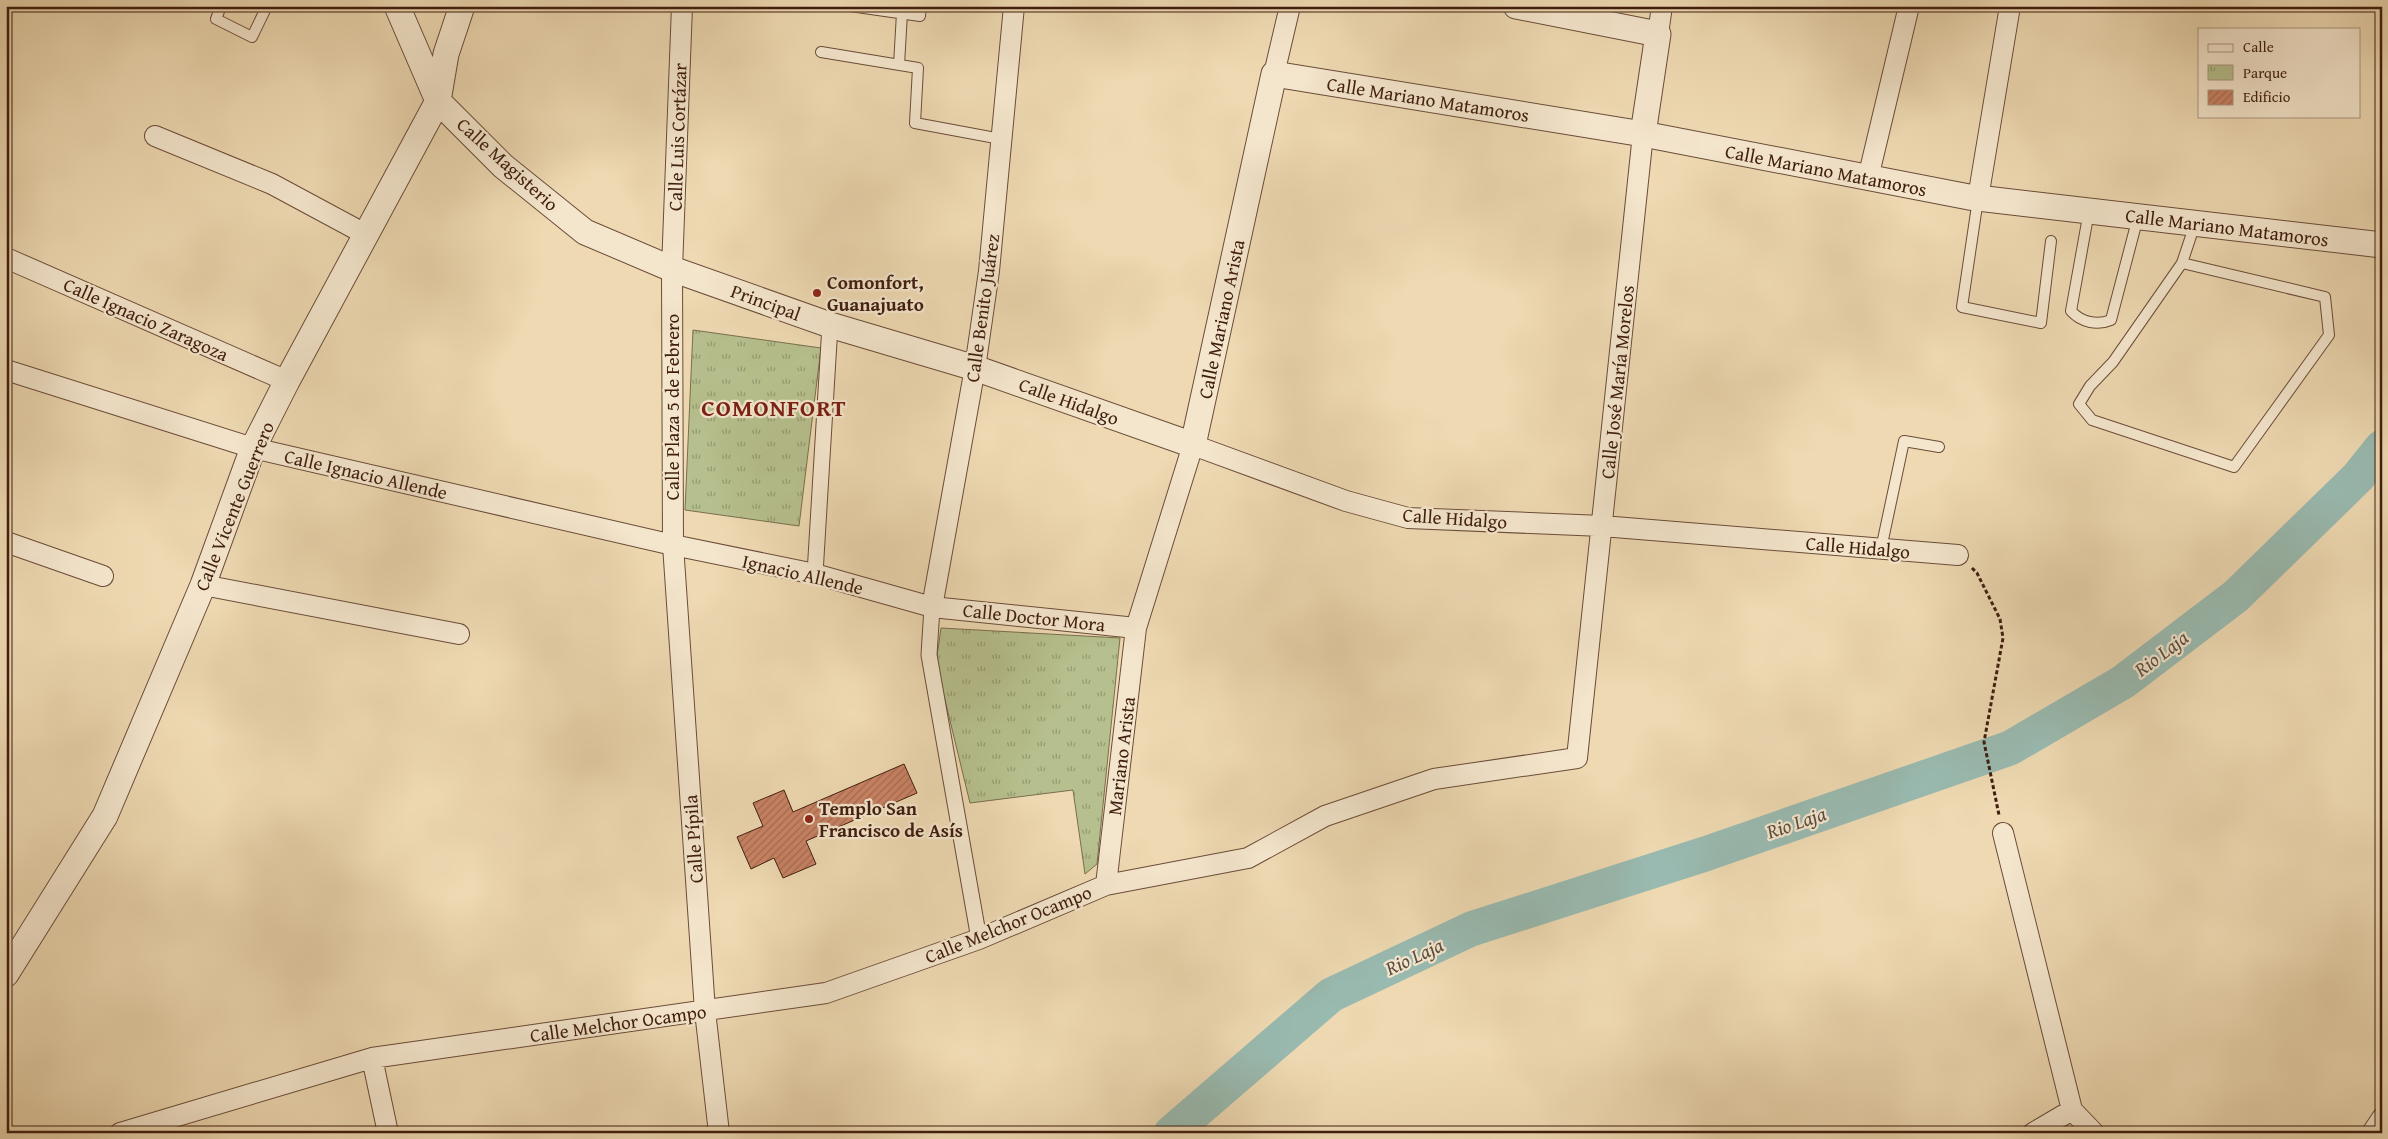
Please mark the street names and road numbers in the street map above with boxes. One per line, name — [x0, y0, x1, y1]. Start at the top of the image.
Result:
street label: Calle Luis Cortázar — [660, 62, 694, 212]
street label: Calle Mariano Matamoros — [1325, 69, 1531, 129]
street label: Calle Magisterio — [451, 111, 565, 217]
street label: Calle Mariano Matamoros — [1723, 137, 1929, 203]
street label: Calle Mariano Matamoros — [2124, 201, 2330, 253]
street label: Calle Benito Juárez — [958, 232, 1006, 384]
street label: Calle Mariano Arista — [1190, 237, 1252, 401]
street label: Calle Ignacio Zaragoza — [59, 270, 233, 368]
street label: Principal — [727, 276, 805, 328]
street label: Calle José María Morelos — [1593, 284, 1641, 480]
street label: Calle Plaza 5 de Febrero — [658, 314, 686, 500]
street label: Calle Hidalgo — [1015, 370, 1123, 432]
street label: Calle Vicente Guerrero — [187, 417, 281, 595]
street label: Calle Ignacio Allende — [282, 442, 450, 506]
street label: Calle Hidalgo — [1402, 500, 1508, 536]
street label: Calle Hidalgo — [1805, 528, 1911, 566]
street label: Ignacio Allende — [740, 546, 866, 602]
street label: Calle Doctor Mora — [961, 596, 1107, 638]
street label: Mariano Arista — [1100, 695, 1142, 817]
street label: Calle Pípila — [676, 794, 710, 884]
street label: Calle Melchor Ocampo — [920, 878, 1096, 970]
street label: Calle Melchor Ocampo — [528, 997, 708, 1049]

